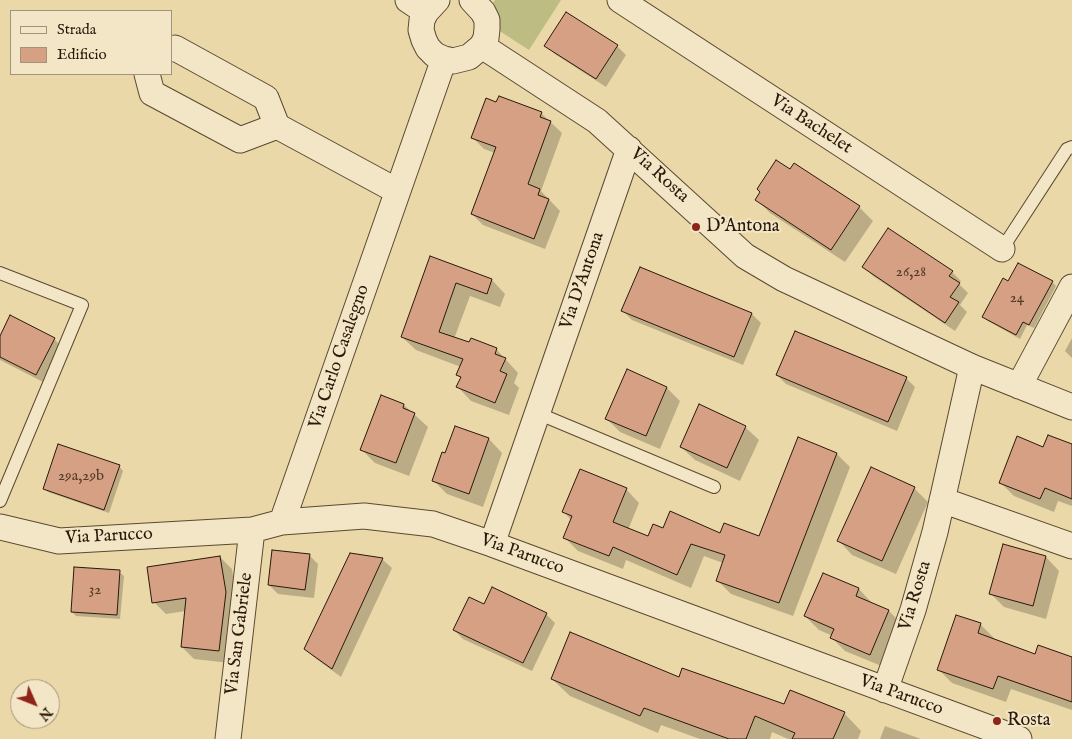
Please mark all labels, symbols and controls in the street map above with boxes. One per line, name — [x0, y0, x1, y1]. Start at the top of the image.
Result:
legend — [10, 10, 172, 75]
text: Strada — [57, 20, 96, 39]
text: Edificio — [57, 45, 107, 64]
street label: Via Bachelet — [766, 91, 856, 159]
street label: Via Rosta — [625, 144, 693, 208]
place label: D'Antona — [706, 216, 780, 238]
marker: D'Antona — [690, 221, 702, 233]
street label: Via D'Antona — [556, 229, 610, 333]
house number: 26,28 — [896, 264, 926, 282]
street label: Via Carlo Casalegno — [305, 282, 375, 432]
house number: 24 — [1010, 290, 1024, 308]
house number: 29a,29b — [58, 468, 104, 486]
street label: Via Parucco — [65, 524, 153, 550]
street label: Via Parucco — [477, 530, 567, 580]
street label: Via Rosta — [895, 558, 937, 634]
street label: Via San Gabriele — [222, 572, 258, 696]
house number: 32 — [89, 582, 101, 600]
street label: Via Parucco — [856, 671, 946, 721]
north arrow — [10, 679, 60, 729]
text: N — [34, 703, 56, 724]
place label: Rosta — [1007, 710, 1051, 732]
marker: Rosta — [991, 715, 1003, 727]

